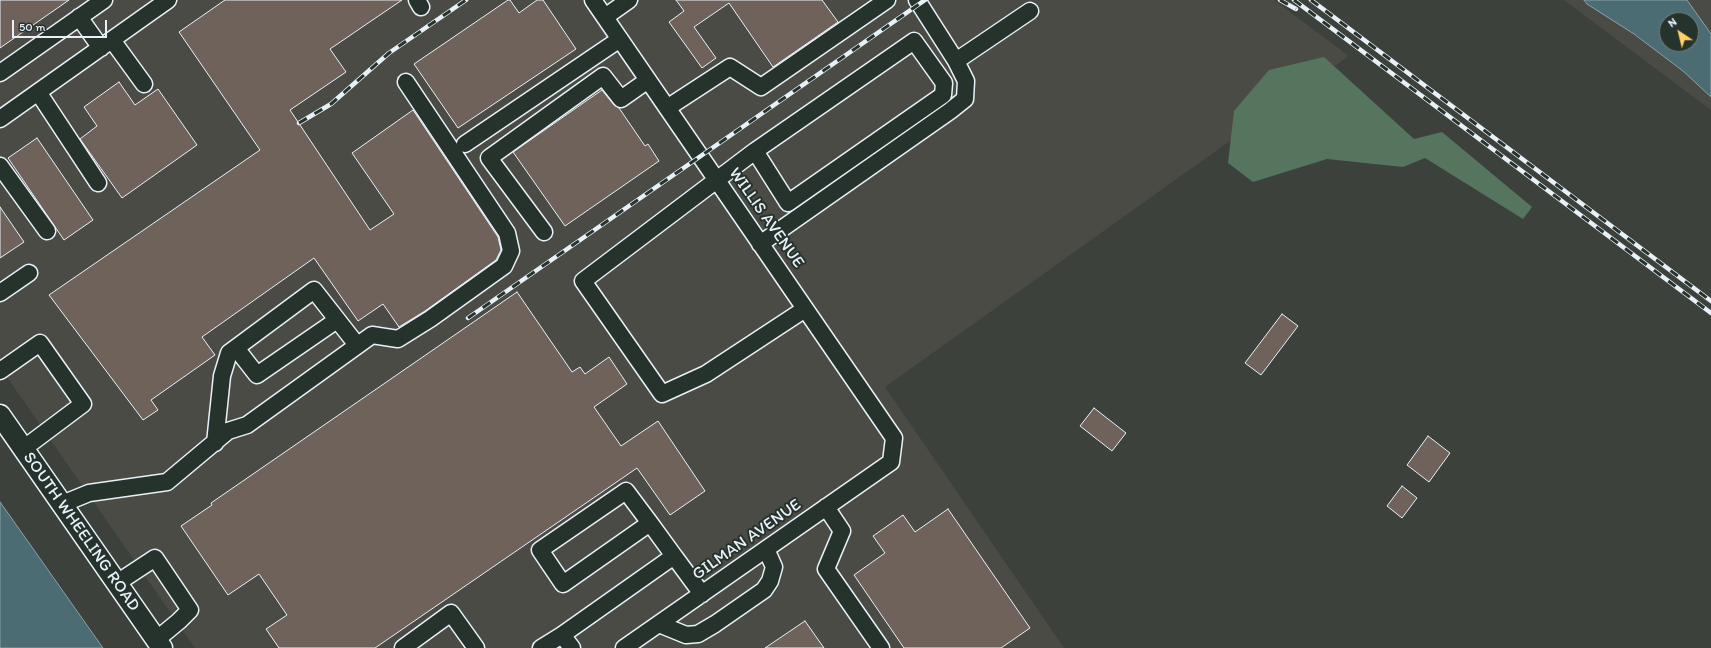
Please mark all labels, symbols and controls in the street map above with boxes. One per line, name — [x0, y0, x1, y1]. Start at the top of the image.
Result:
scale bar — [14, 12, 109, 38]
north arrow — [1659, 12, 1699, 52]
text: N — [1666, 15, 1679, 30]
text: 50 m — [19, 20, 45, 34]
street label: WILLIS AVENUE — [724, 164, 808, 272]
street label: SOUTH WHEELING ROAD — [18, 448, 144, 616]
street label: GILMAN AVENUE — [689, 495, 805, 585]

